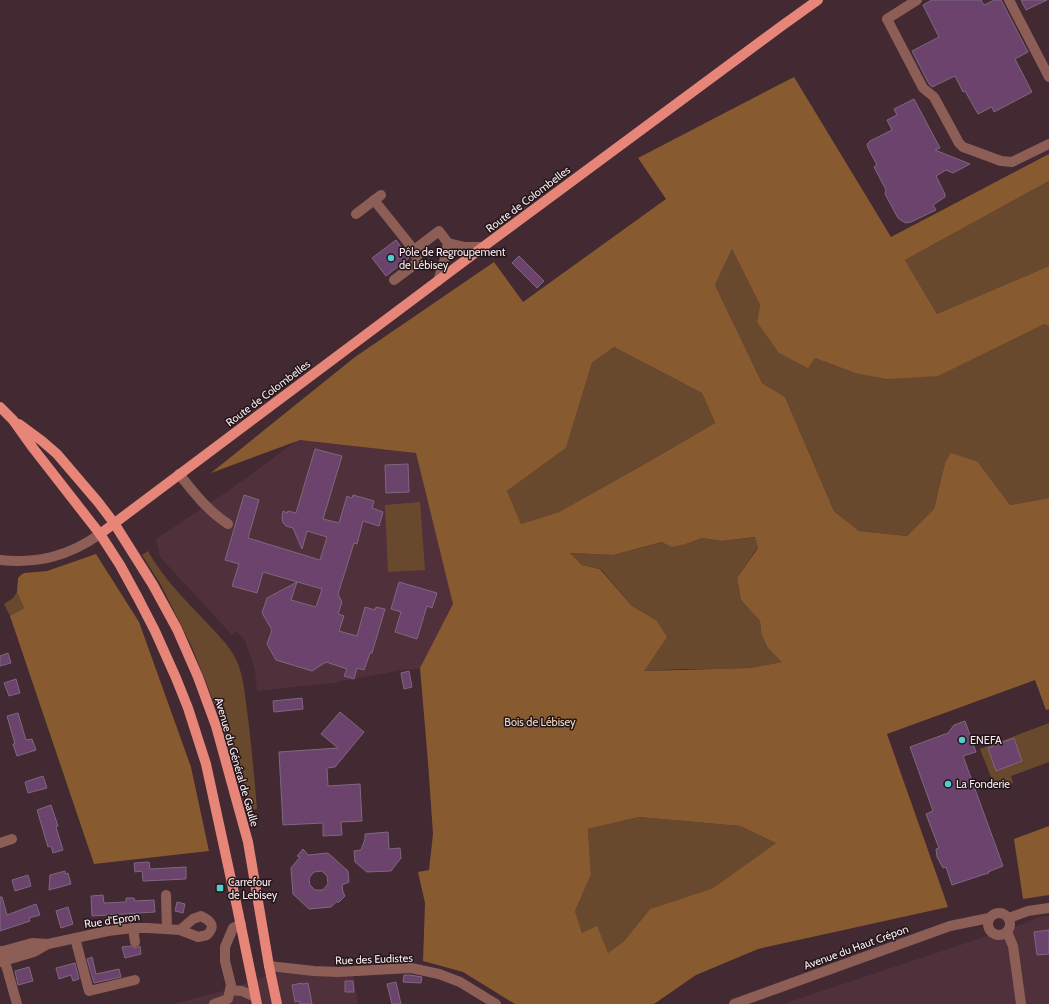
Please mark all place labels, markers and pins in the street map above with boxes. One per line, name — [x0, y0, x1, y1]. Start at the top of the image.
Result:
place label: Pôle de Regroupement de Lébisey — [399, 245, 506, 272]
marker: Pôle de Regroupement de Lébisey — [386, 253, 396, 263]
place label: ENEFA — [970, 733, 1002, 747]
marker: ENEFA — [957, 735, 967, 745]
place label: La Fonderie — [956, 777, 1010, 791]
marker: La Fonderie — [943, 779, 953, 789]
place label: Carrefour de Lebisey — [228, 875, 278, 902]
marker: Carrefour de Lebisey — [215, 883, 225, 893]

